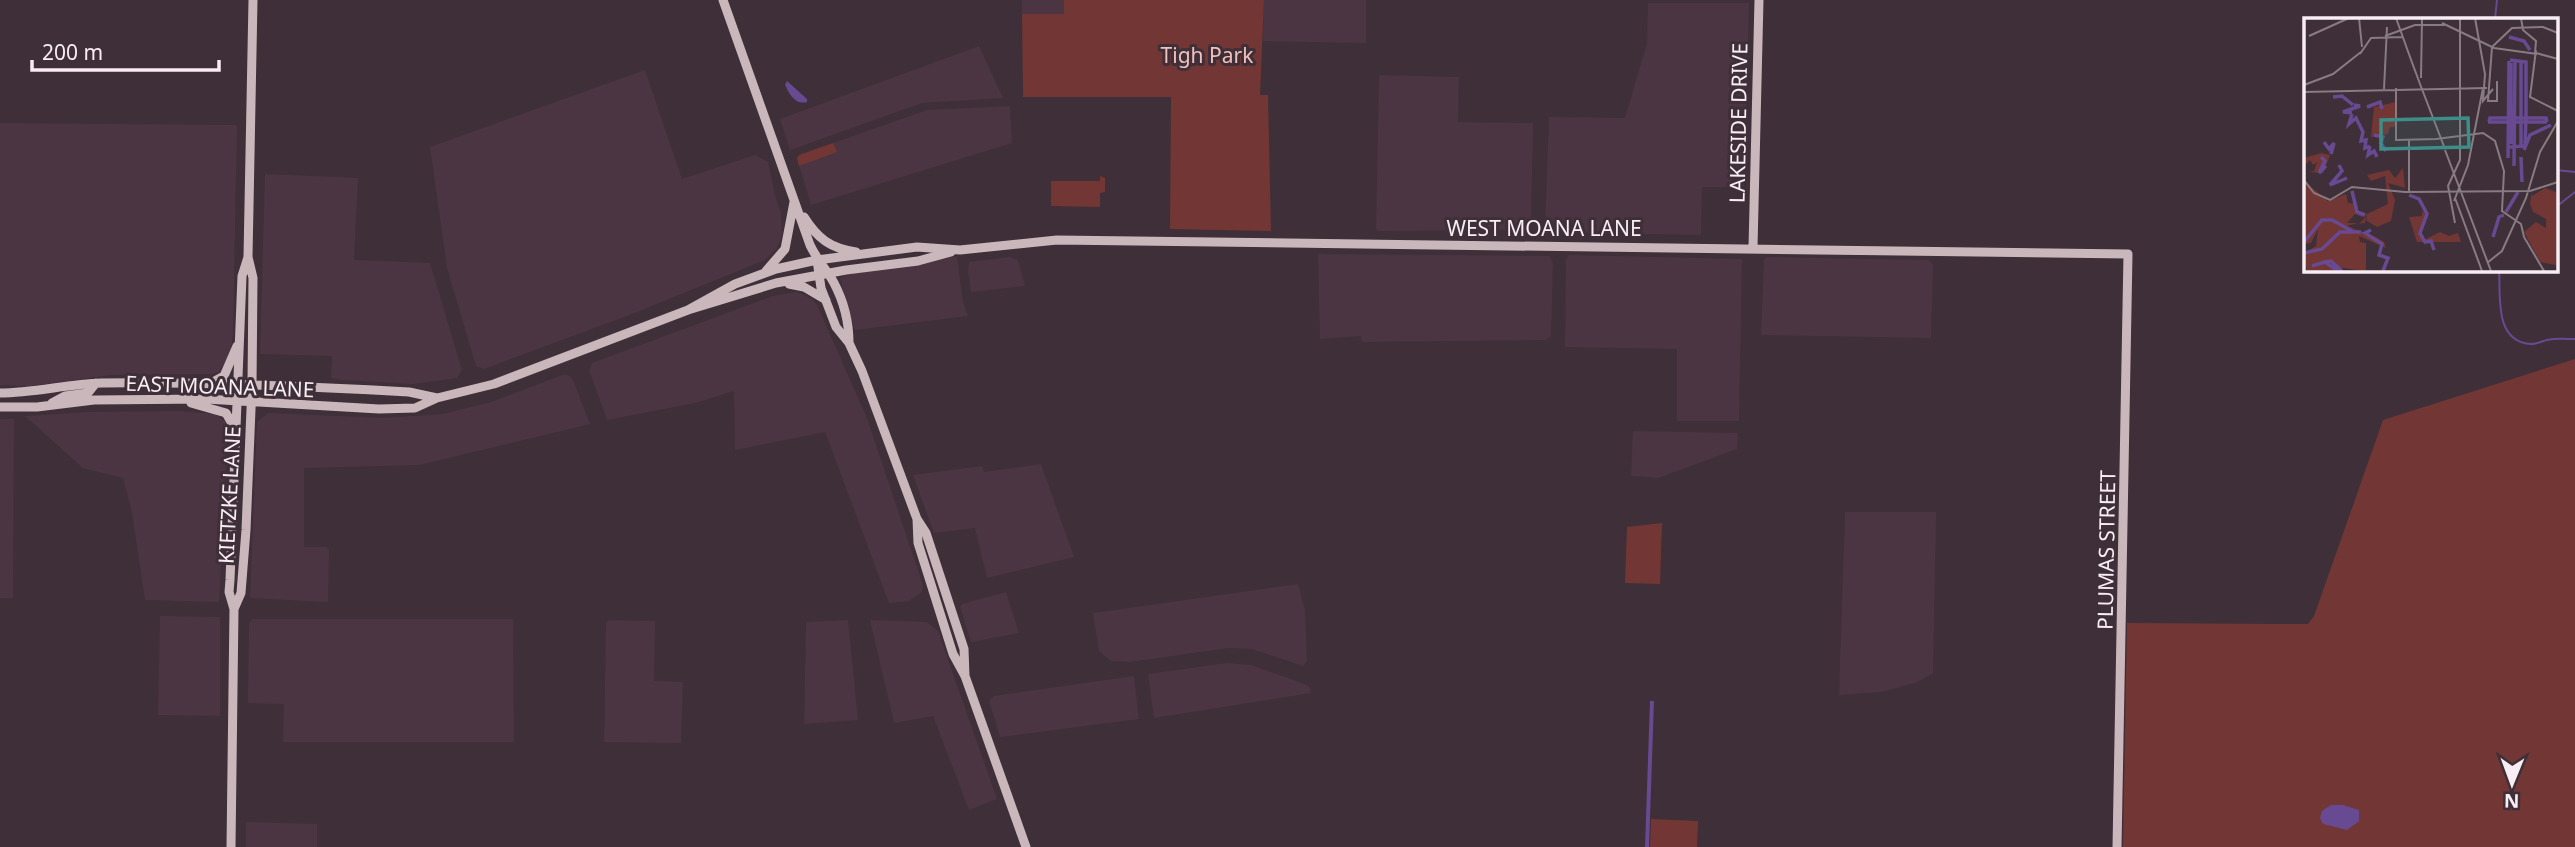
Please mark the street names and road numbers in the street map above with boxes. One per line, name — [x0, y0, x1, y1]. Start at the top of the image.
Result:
street label: LAKESIDE DRIVE — [1723, 43, 1753, 203]
street label: WEST MOANA LANE — [1446, 214, 1642, 242]
street label: EAST MOANA LANE — [125, 369, 315, 403]
street label: KIETZKE LANE — [211, 426, 247, 564]
street label: PLUMAS STREET — [2091, 470, 2121, 630]

